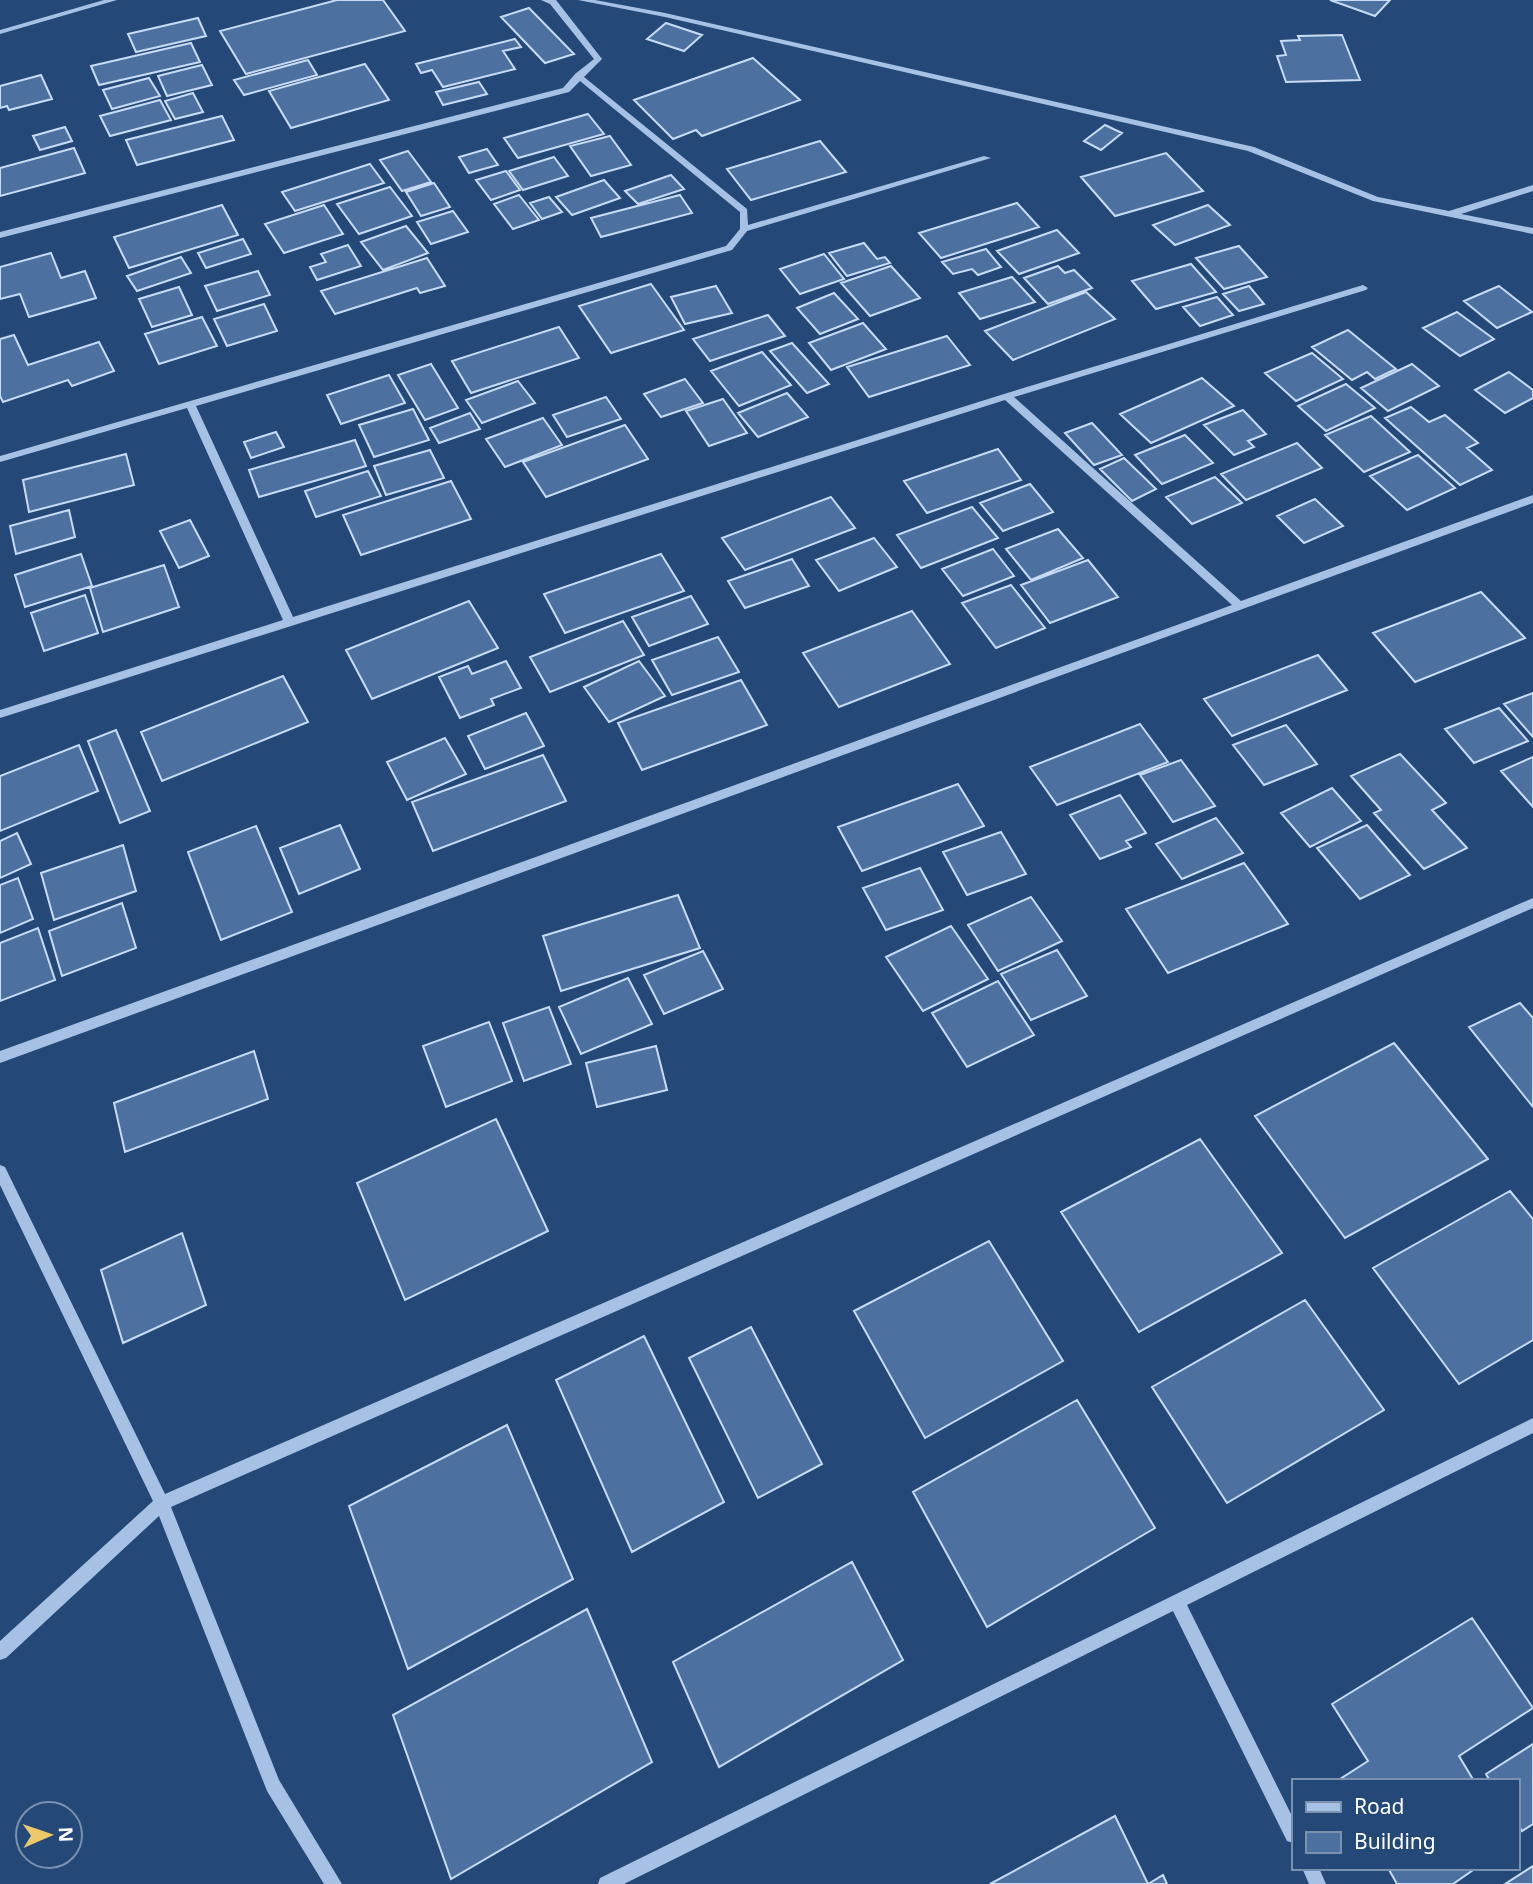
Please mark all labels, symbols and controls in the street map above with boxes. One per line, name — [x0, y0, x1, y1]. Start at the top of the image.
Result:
legend — [1292, 1779, 1519, 1870]
text: Road — [1354, 1792, 1404, 1820]
north arrow — [14, 1800, 84, 1870]
text: N — [53, 1826, 79, 1843]
text: Building — [1354, 1827, 1436, 1855]

